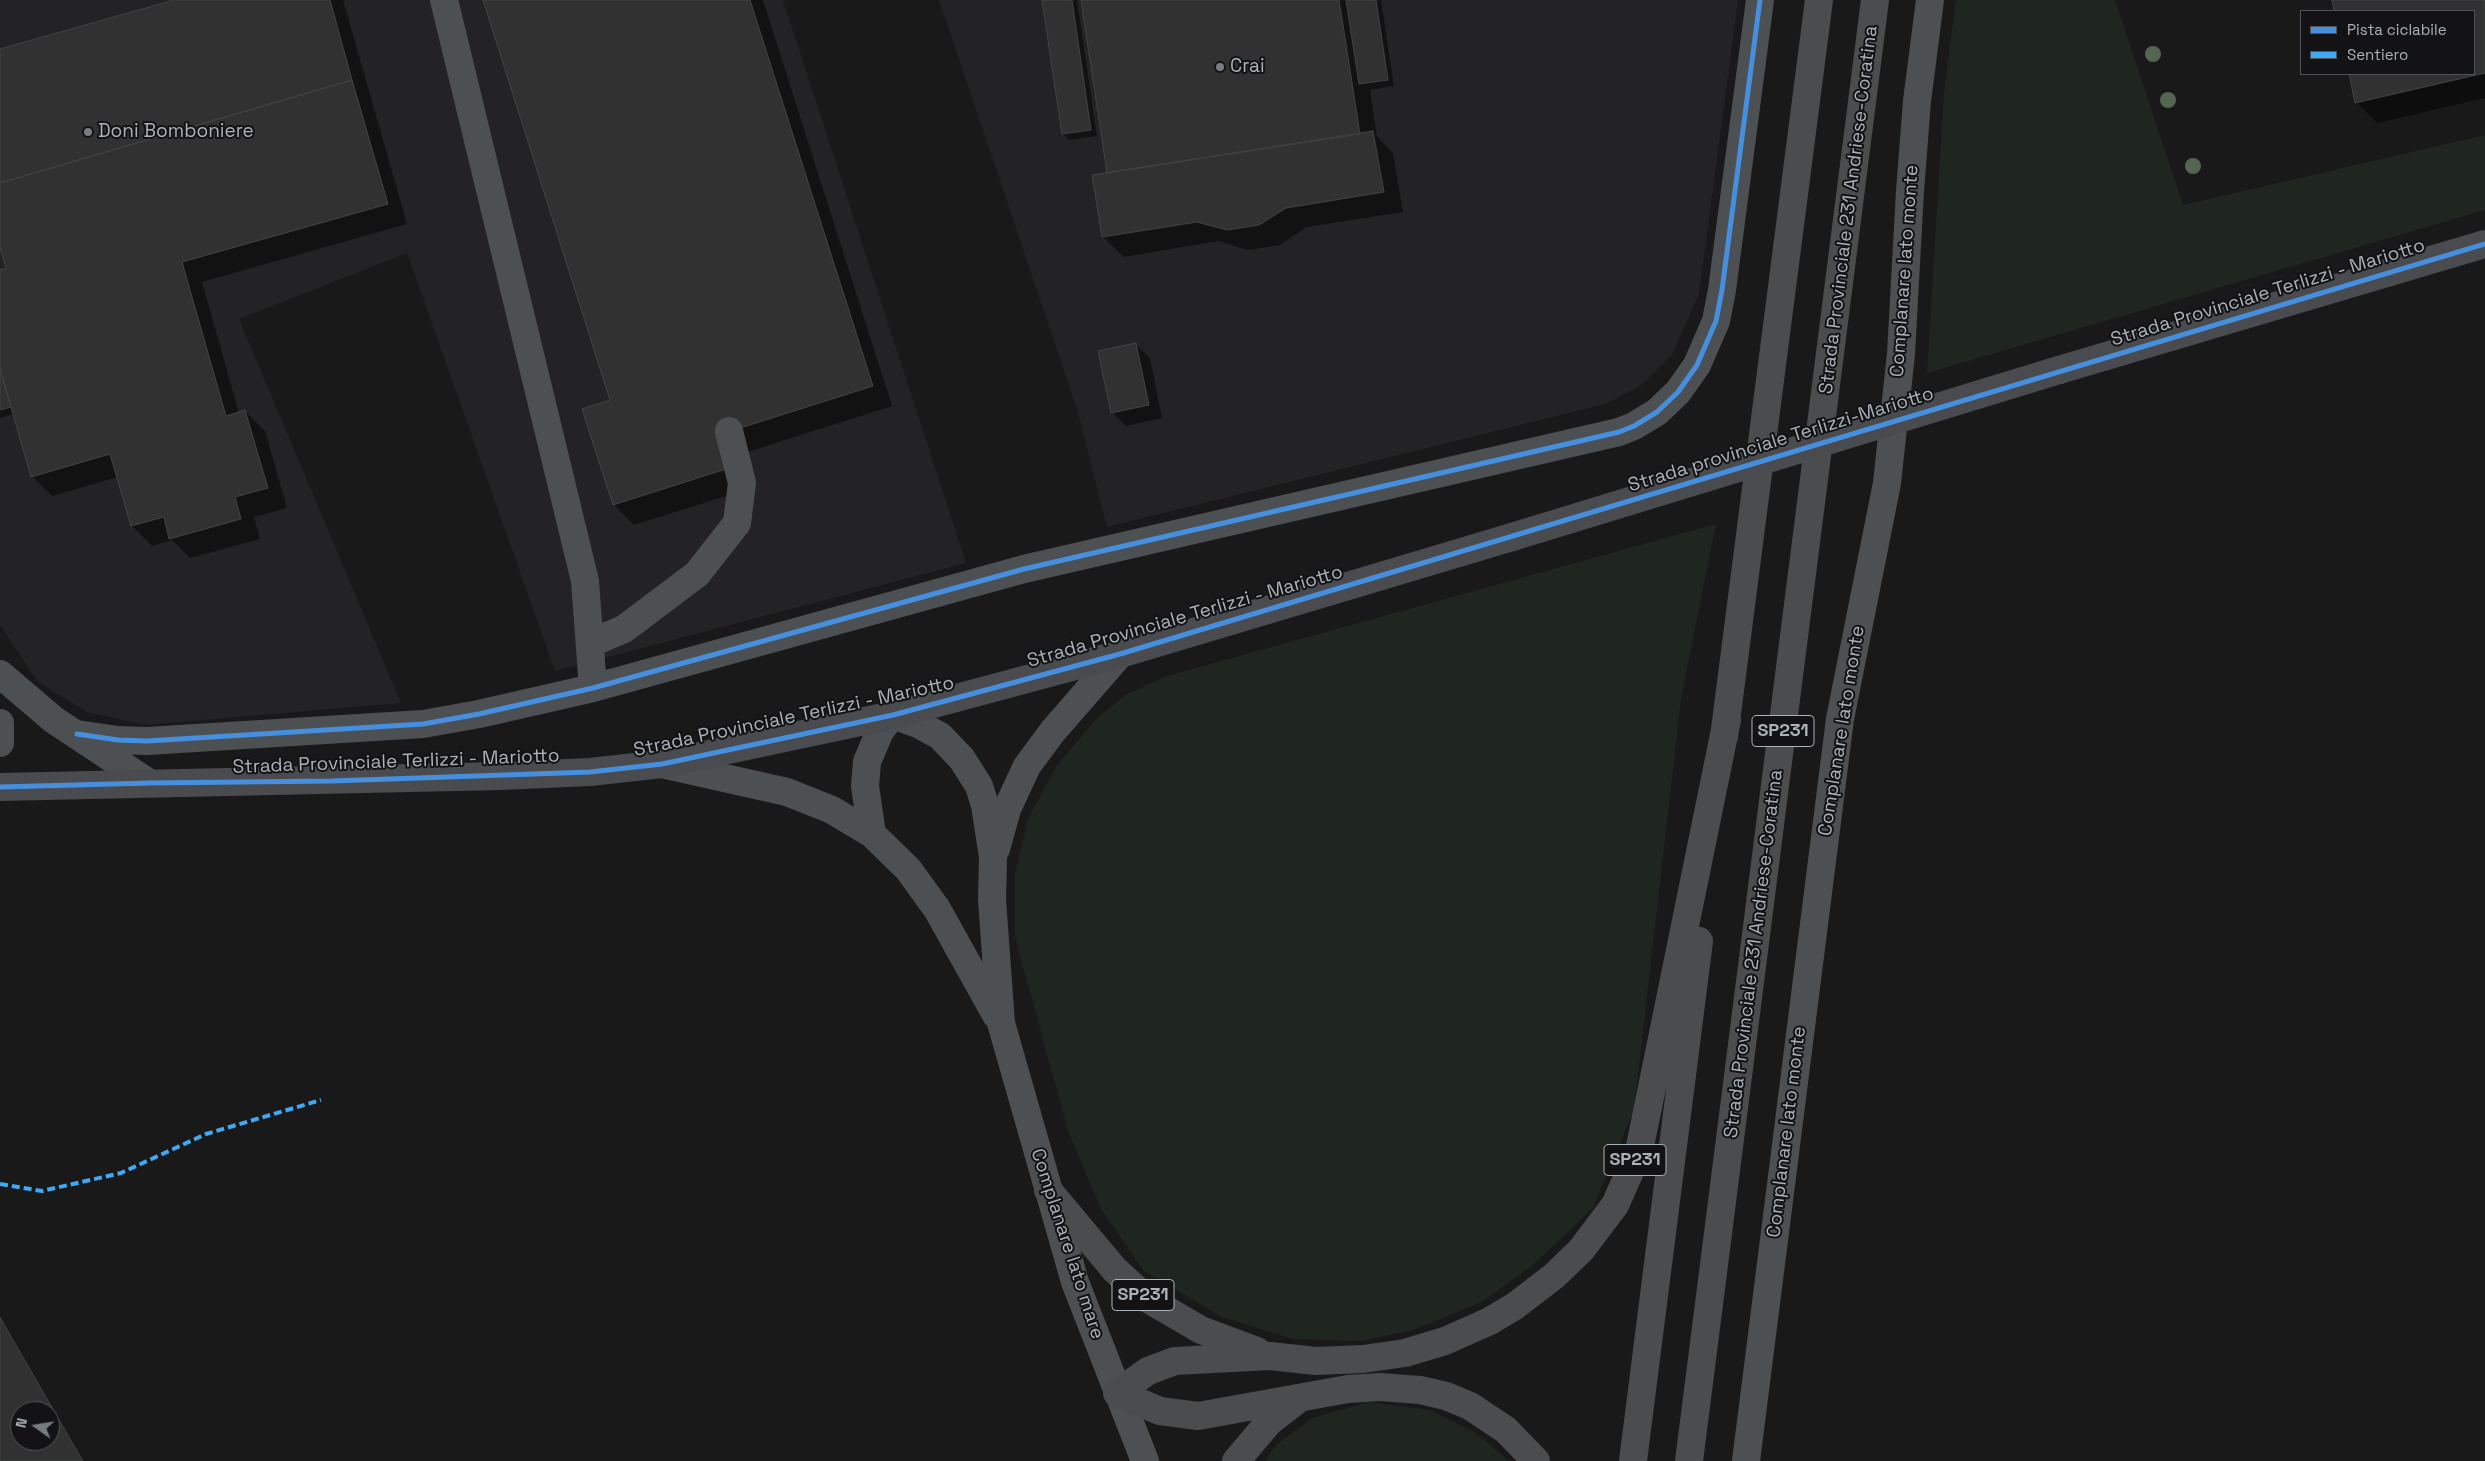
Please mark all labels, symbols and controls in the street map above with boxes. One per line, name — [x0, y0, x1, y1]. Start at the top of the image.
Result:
legend — [2300, 10, 2475, 75]
text: Pista ciclabile — [2347, 20, 2447, 39]
street label: Strada Provinciale 231 Andriese-Coratina — [1815, 24, 1883, 396]
text: Sentiero — [2347, 45, 2408, 64]
place label: Crai — [1230, 56, 1265, 78]
marker: Crai — [1214, 61, 1226, 73]
place label: Doni Bomboniere — [98, 121, 254, 143]
marker: Doni Bomboniere — [82, 126, 94, 138]
street label: Complanare lato monte — [1886, 164, 1924, 378]
street label: Strada Provinciale Terlizzi - Mariotto — [2108, 234, 2428, 352]
street label: Strada provinciale Terlizzi-Mariotto — [1626, 383, 1936, 497]
street label: Strada Provinciale Terlizzi - Mariotto — [1025, 561, 1345, 673]
street label: Complanare lato monte — [1814, 624, 1870, 838]
street label: Strada Provinciale Terlizzi - Mariotto — [632, 672, 956, 762]
road number: SP231 — [1752, 716, 1814, 746]
street label: Strada Provinciale Terlizzi - Mariotto — [232, 745, 560, 779]
street label: Strada Provinciale 231 Andriese-Coratina — [1720, 768, 1788, 1140]
street label: Complanare lato monte — [1763, 1025, 1811, 1239]
road number: SP231 — [1604, 1144, 1666, 1176]
street label: Complanare lato mare — [1025, 1146, 1109, 1342]
road number: SP231 — [1112, 1280, 1174, 1310]
north arrow — [10, 1401, 60, 1451]
text: N — [12, 1416, 31, 1429]

